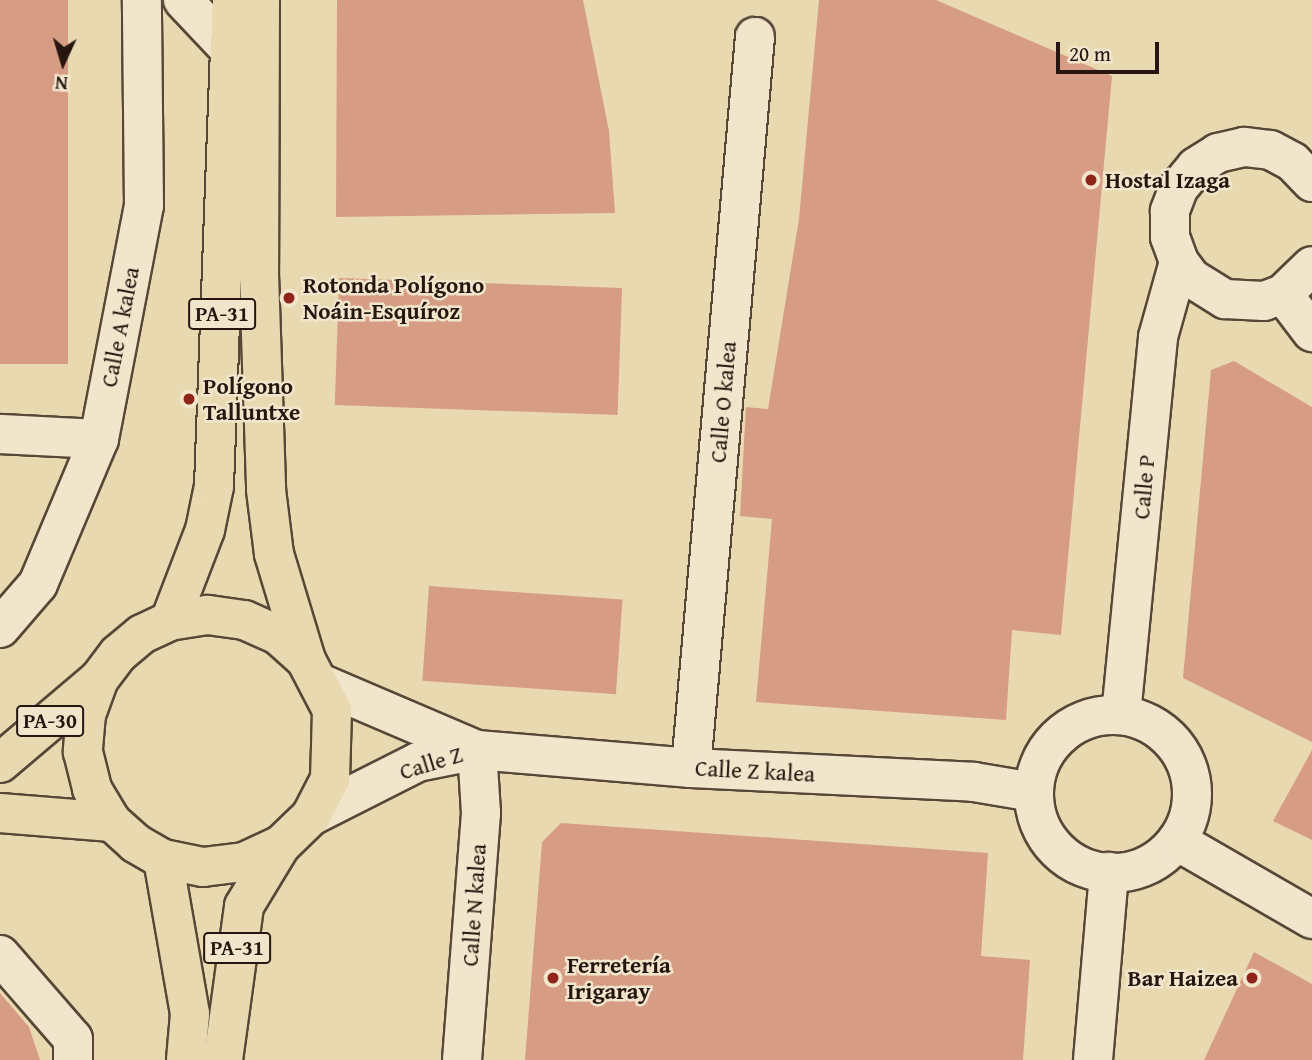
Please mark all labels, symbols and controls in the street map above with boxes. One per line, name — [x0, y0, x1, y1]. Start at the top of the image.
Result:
north arrow — [28, 28, 98, 98]
scale bar — [1060, 28, 1163, 72]
text: 20 m — [1069, 38, 1111, 69]
text: N — [54, 70, 69, 98]
place label: Hostal Izaga — [1105, 166, 1230, 194]
marker: Hostal Izaga — [1083, 172, 1099, 188]
street label: Calle A kalea — [95, 265, 145, 389]
place label: Rotonda Polígono Noáin-Esquíroz — [303, 271, 484, 325]
marker: Rotonda Polígono Noáin-Esquíroz — [281, 290, 297, 306]
road number: PA-31 — [187, 296, 257, 332]
street label: Calle O kalea — [704, 340, 742, 464]
place label: Polígono Talluntxe — [203, 372, 300, 426]
marker: Polígono Talluntxe — [181, 391, 197, 407]
street label: Calle P — [1127, 454, 1161, 520]
road number: PA-30 — [15, 704, 85, 738]
street label: Calle Z — [396, 740, 466, 786]
street label: Calle Z kalea — [694, 754, 816, 788]
street label: Calle N kalea — [456, 843, 492, 967]
road number: PA-31 — [202, 930, 272, 965]
place label: Ferretería Irigaray — [567, 951, 671, 1005]
place label: Bar Haizea — [1127, 964, 1238, 992]
marker: Ferretería Irigaray — [545, 970, 561, 986]
marker: Bar Haizea — [1244, 970, 1260, 986]

